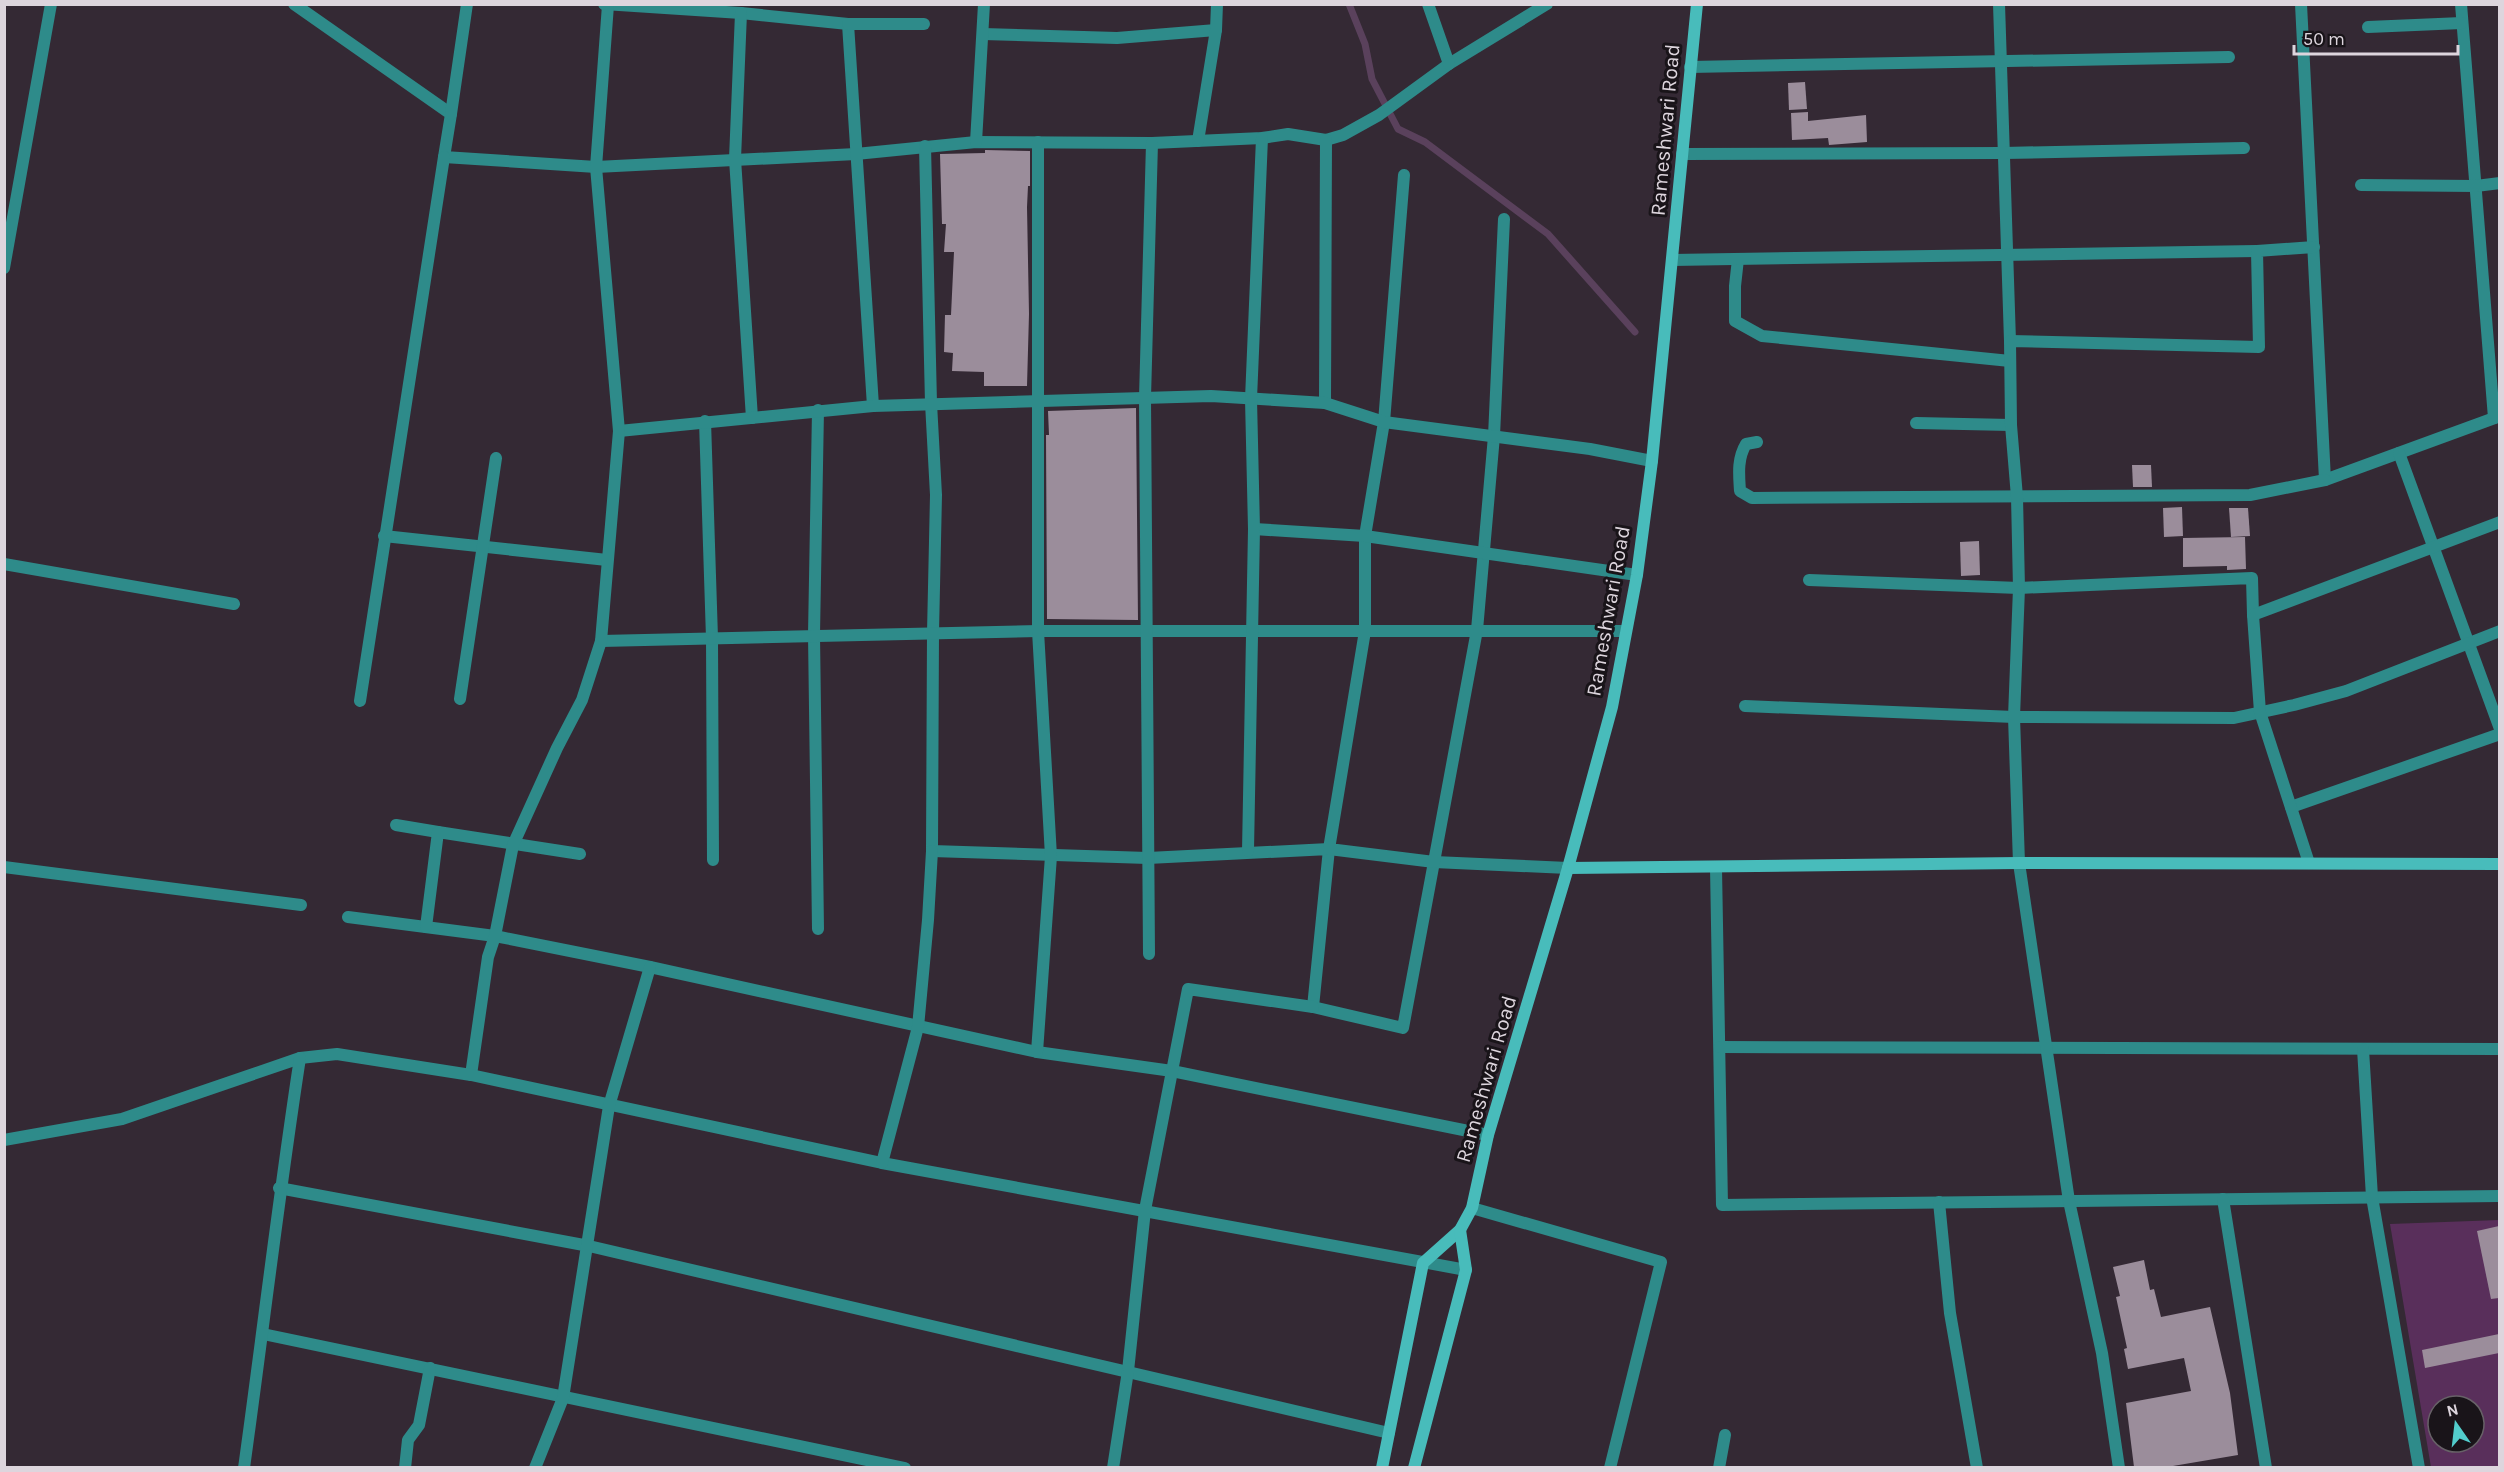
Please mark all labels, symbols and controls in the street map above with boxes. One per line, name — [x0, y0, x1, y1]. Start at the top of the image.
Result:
scale bar — [2294, 18, 2458, 56]
text: 50 m — [2303, 28, 2345, 50]
street label: Rameshwari Road — [1646, 43, 1684, 217]
street label: Rameshwari Road — [1581, 524, 1635, 698]
street label: Rameshwari Road — [1451, 993, 1521, 1165]
north arrow — [2426, 1394, 2486, 1454]
text: N — [2445, 1399, 2460, 1421]

